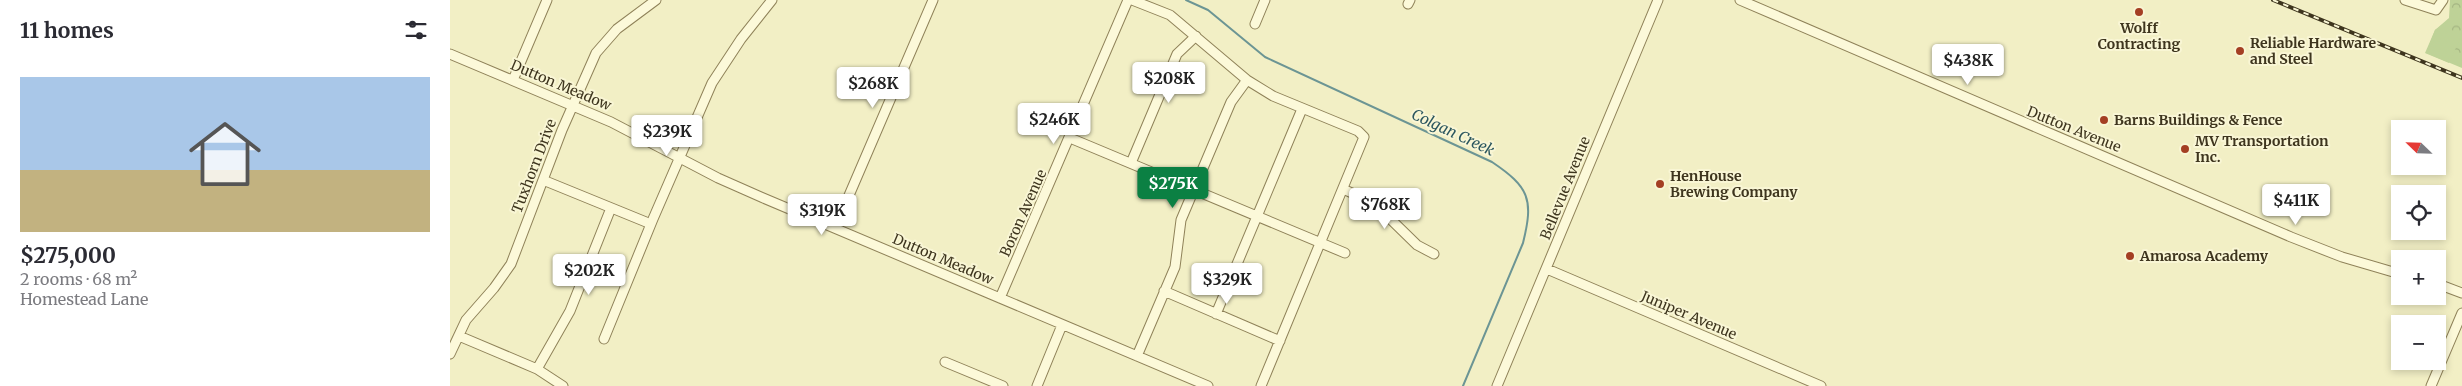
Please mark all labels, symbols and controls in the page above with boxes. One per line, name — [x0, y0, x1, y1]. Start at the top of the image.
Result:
marker: Wolff Contracting — [2133, 6, 2145, 18]
icon: filters — [402, 16, 430, 44]
text: 11 homes — [20, 17, 114, 44]
place label: Wolff Contracting — [2098, 19, 2180, 53]
place label: Reliable Hardware and Steel — [2250, 34, 2376, 68]
pin: $438K — [1933, 44, 2003, 86]
marker: Reliable Hardware and Steel — [2234, 45, 2246, 57]
text: $438K — [1943, 50, 1993, 70]
street label: Dutton Meadow — [508, 56, 614, 114]
pin: $208K — [1134, 62, 1204, 104]
pin: $268K — [838, 66, 908, 109]
text: $208K — [1143, 68, 1195, 88]
text: $268K — [848, 73, 898, 93]
pin: $246K — [1019, 102, 1089, 145]
street label: Dutton Avenue — [2024, 102, 2124, 156]
water label: Colgan Creek — [1408, 105, 1498, 160]
icon: home — [180, 109, 270, 199]
text: $246K — [1029, 109, 1079, 129]
place label: Barns Buildings & Fence — [2114, 111, 2283, 129]
pin: $239K — [632, 114, 702, 157]
marker: Barns Buildings & Fence — [2098, 114, 2110, 126]
street label: Tuxhorn Drive — [508, 116, 560, 216]
north arrow — [2391, 120, 2446, 175]
map controls — [2391, 120, 2446, 370]
text: $239K — [642, 121, 692, 141]
place label: MV Transportation Inc. — [2195, 132, 2329, 166]
street label: Bellevue Avenue — [1536, 134, 1594, 242]
marker: MV Transportation Inc. — [2179, 143, 2191, 155]
pin: $275K — [1138, 166, 1208, 209]
street label: Boron Avenue — [996, 167, 1050, 259]
place label: HenHouse Brewing Company — [1670, 167, 1798, 201]
text: $275K — [1148, 173, 1198, 193]
marker: HenHouse Brewing Company — [1654, 178, 1666, 190]
pin: $411K — [2261, 184, 2331, 226]
button: locate — [2391, 185, 2446, 240]
pin: $768K — [1350, 188, 1420, 230]
text: $411K — [2273, 190, 2319, 210]
pin: $319K — [787, 194, 857, 236]
text: $768K — [1360, 194, 1410, 214]
text: $319K — [799, 200, 845, 220]
street label: Dutton Meadow — [890, 230, 996, 288]
text: $275,000 — [20, 242, 116, 269]
place label: Amarosa Academy — [2139, 247, 2269, 265]
marker: Amarosa Academy — [2124, 250, 2136, 262]
button: + — [2391, 250, 2446, 305]
pin: $202K — [554, 254, 624, 296]
text: $202K — [564, 260, 614, 280]
pin: $329K — [1192, 262, 1262, 305]
text: 2 rooms · 68 m² — [20, 269, 137, 289]
text: $329K — [1202, 269, 1252, 289]
street label: Juniper Avenue — [1638, 286, 1739, 343]
text: Homestead Lane — [20, 289, 148, 309]
button: − — [2391, 315, 2446, 370]

